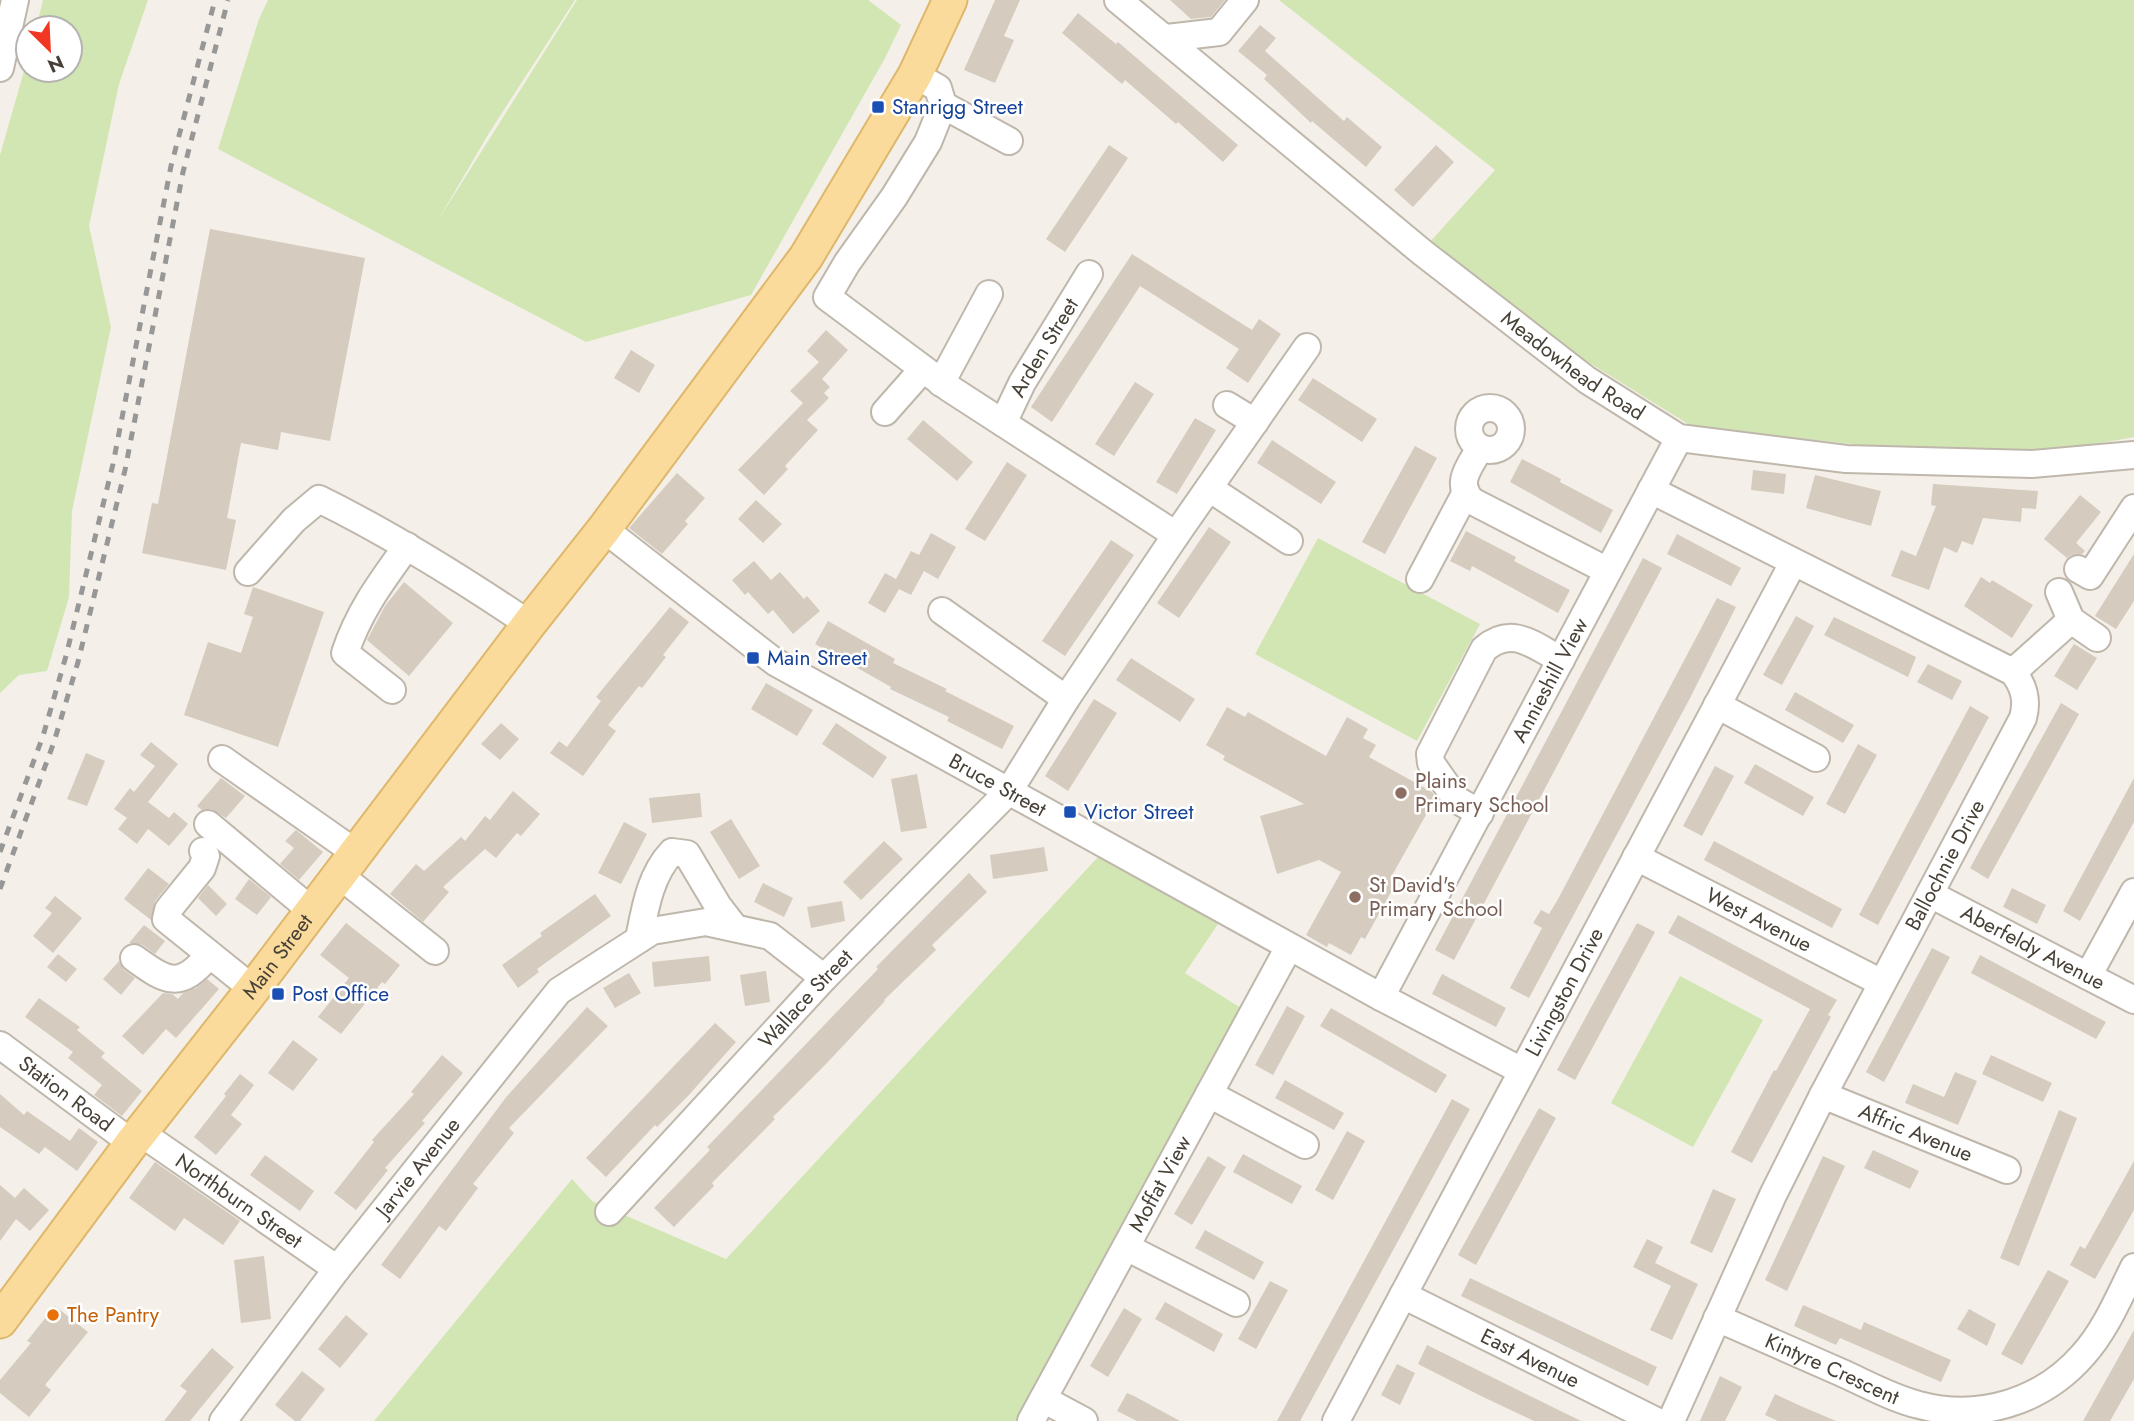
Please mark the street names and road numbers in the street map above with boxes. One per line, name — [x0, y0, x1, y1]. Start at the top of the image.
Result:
street label: Arden Street — [1002, 292, 1086, 402]
street label: Meadowhead Road — [1495, 304, 1651, 428]
street label: Annieshill View — [1504, 612, 1596, 748]
street label: Bruce Street — [943, 746, 1052, 824]
street label: Ballochnie Drive — [1898, 794, 1992, 936]
street label: West Avenue — [1701, 880, 1817, 960]
street label: Aberfeldy Avenue — [1956, 898, 2110, 997]
street label: Main Street — [235, 908, 320, 1006]
street label: Livingston Drive — [1518, 922, 1611, 1062]
street label: Wallace Street — [752, 942, 859, 1055]
street label: Station Road — [12, 1049, 119, 1139]
street label: Affric Avenue — [1854, 1096, 1977, 1169]
street label: Jarvie Avenue — [367, 1111, 467, 1226]
street label: Moffat View — [1122, 1129, 1199, 1238]
street label: Northburn Street — [169, 1146, 308, 1256]
street label: East Avenue — [1476, 1321, 1585, 1396]
street label: Kintyre Crescent — [1760, 1326, 1904, 1412]

